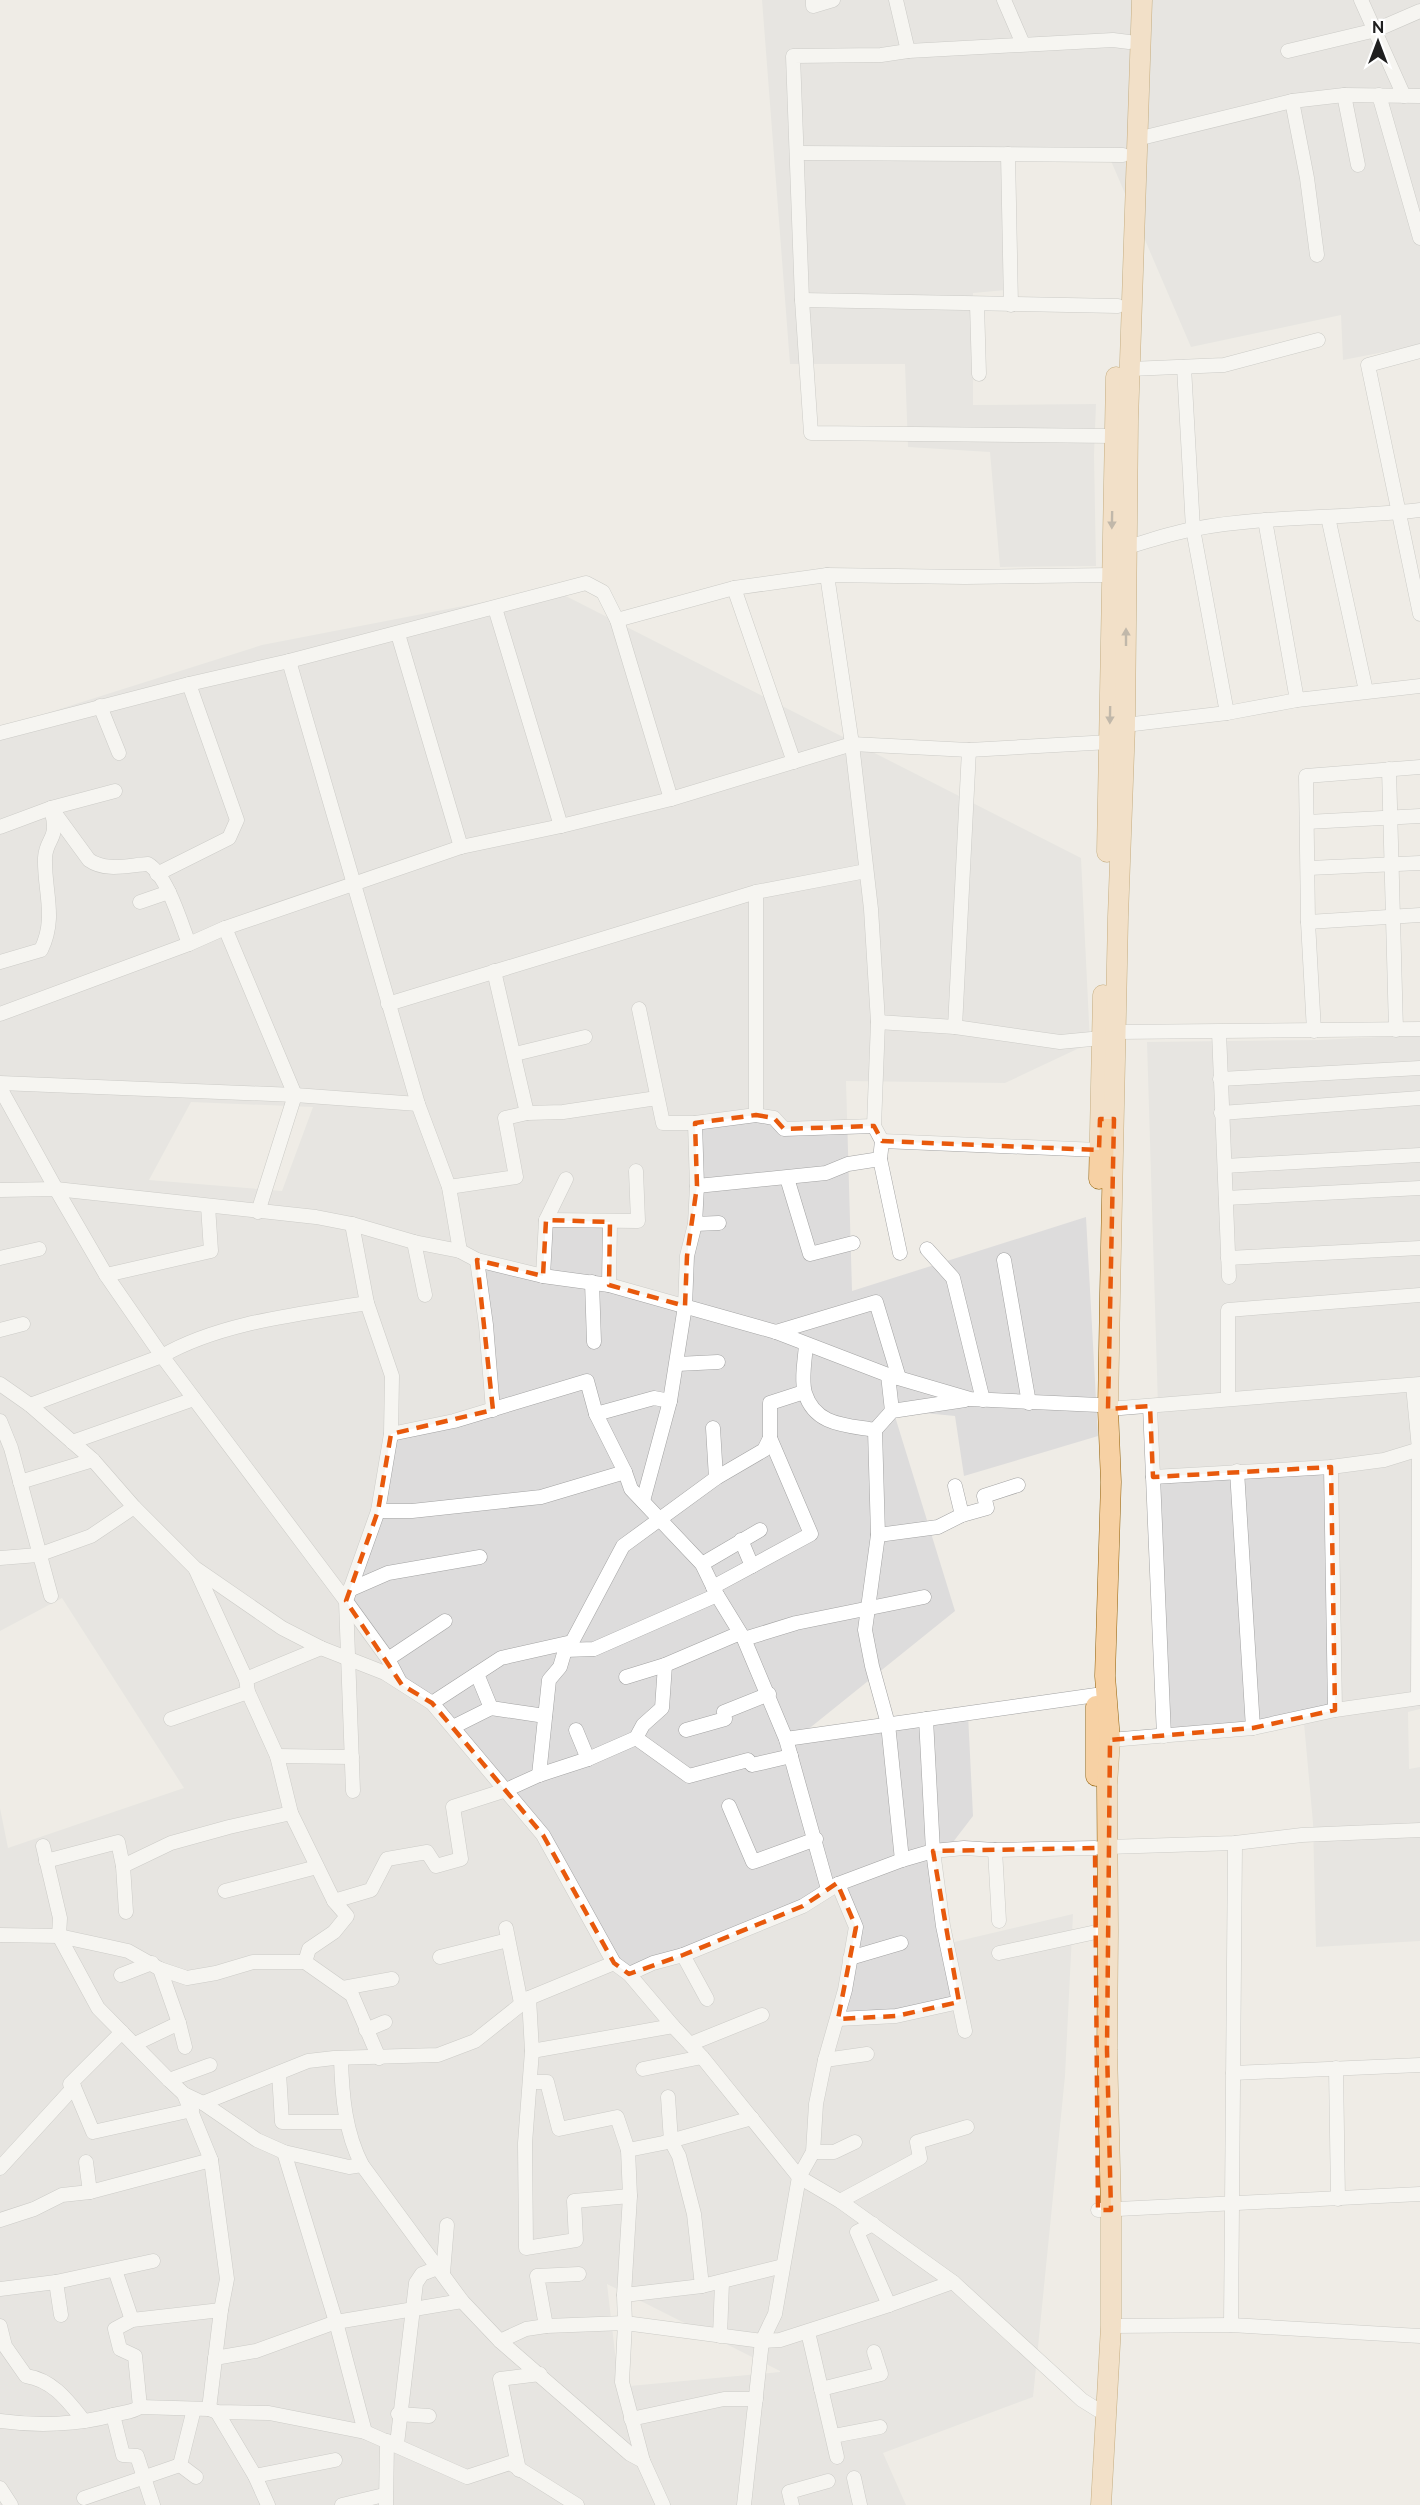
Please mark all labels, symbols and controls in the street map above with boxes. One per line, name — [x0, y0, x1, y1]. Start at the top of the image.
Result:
north arrow — [1348, 12, 1408, 72]
text: N — [1372, 18, 1384, 37]
one-way arrow — [1108, 511, 1117, 530]
one-way arrow — [1121, 627, 1131, 646]
one-way arrow — [1105, 706, 1115, 725]

